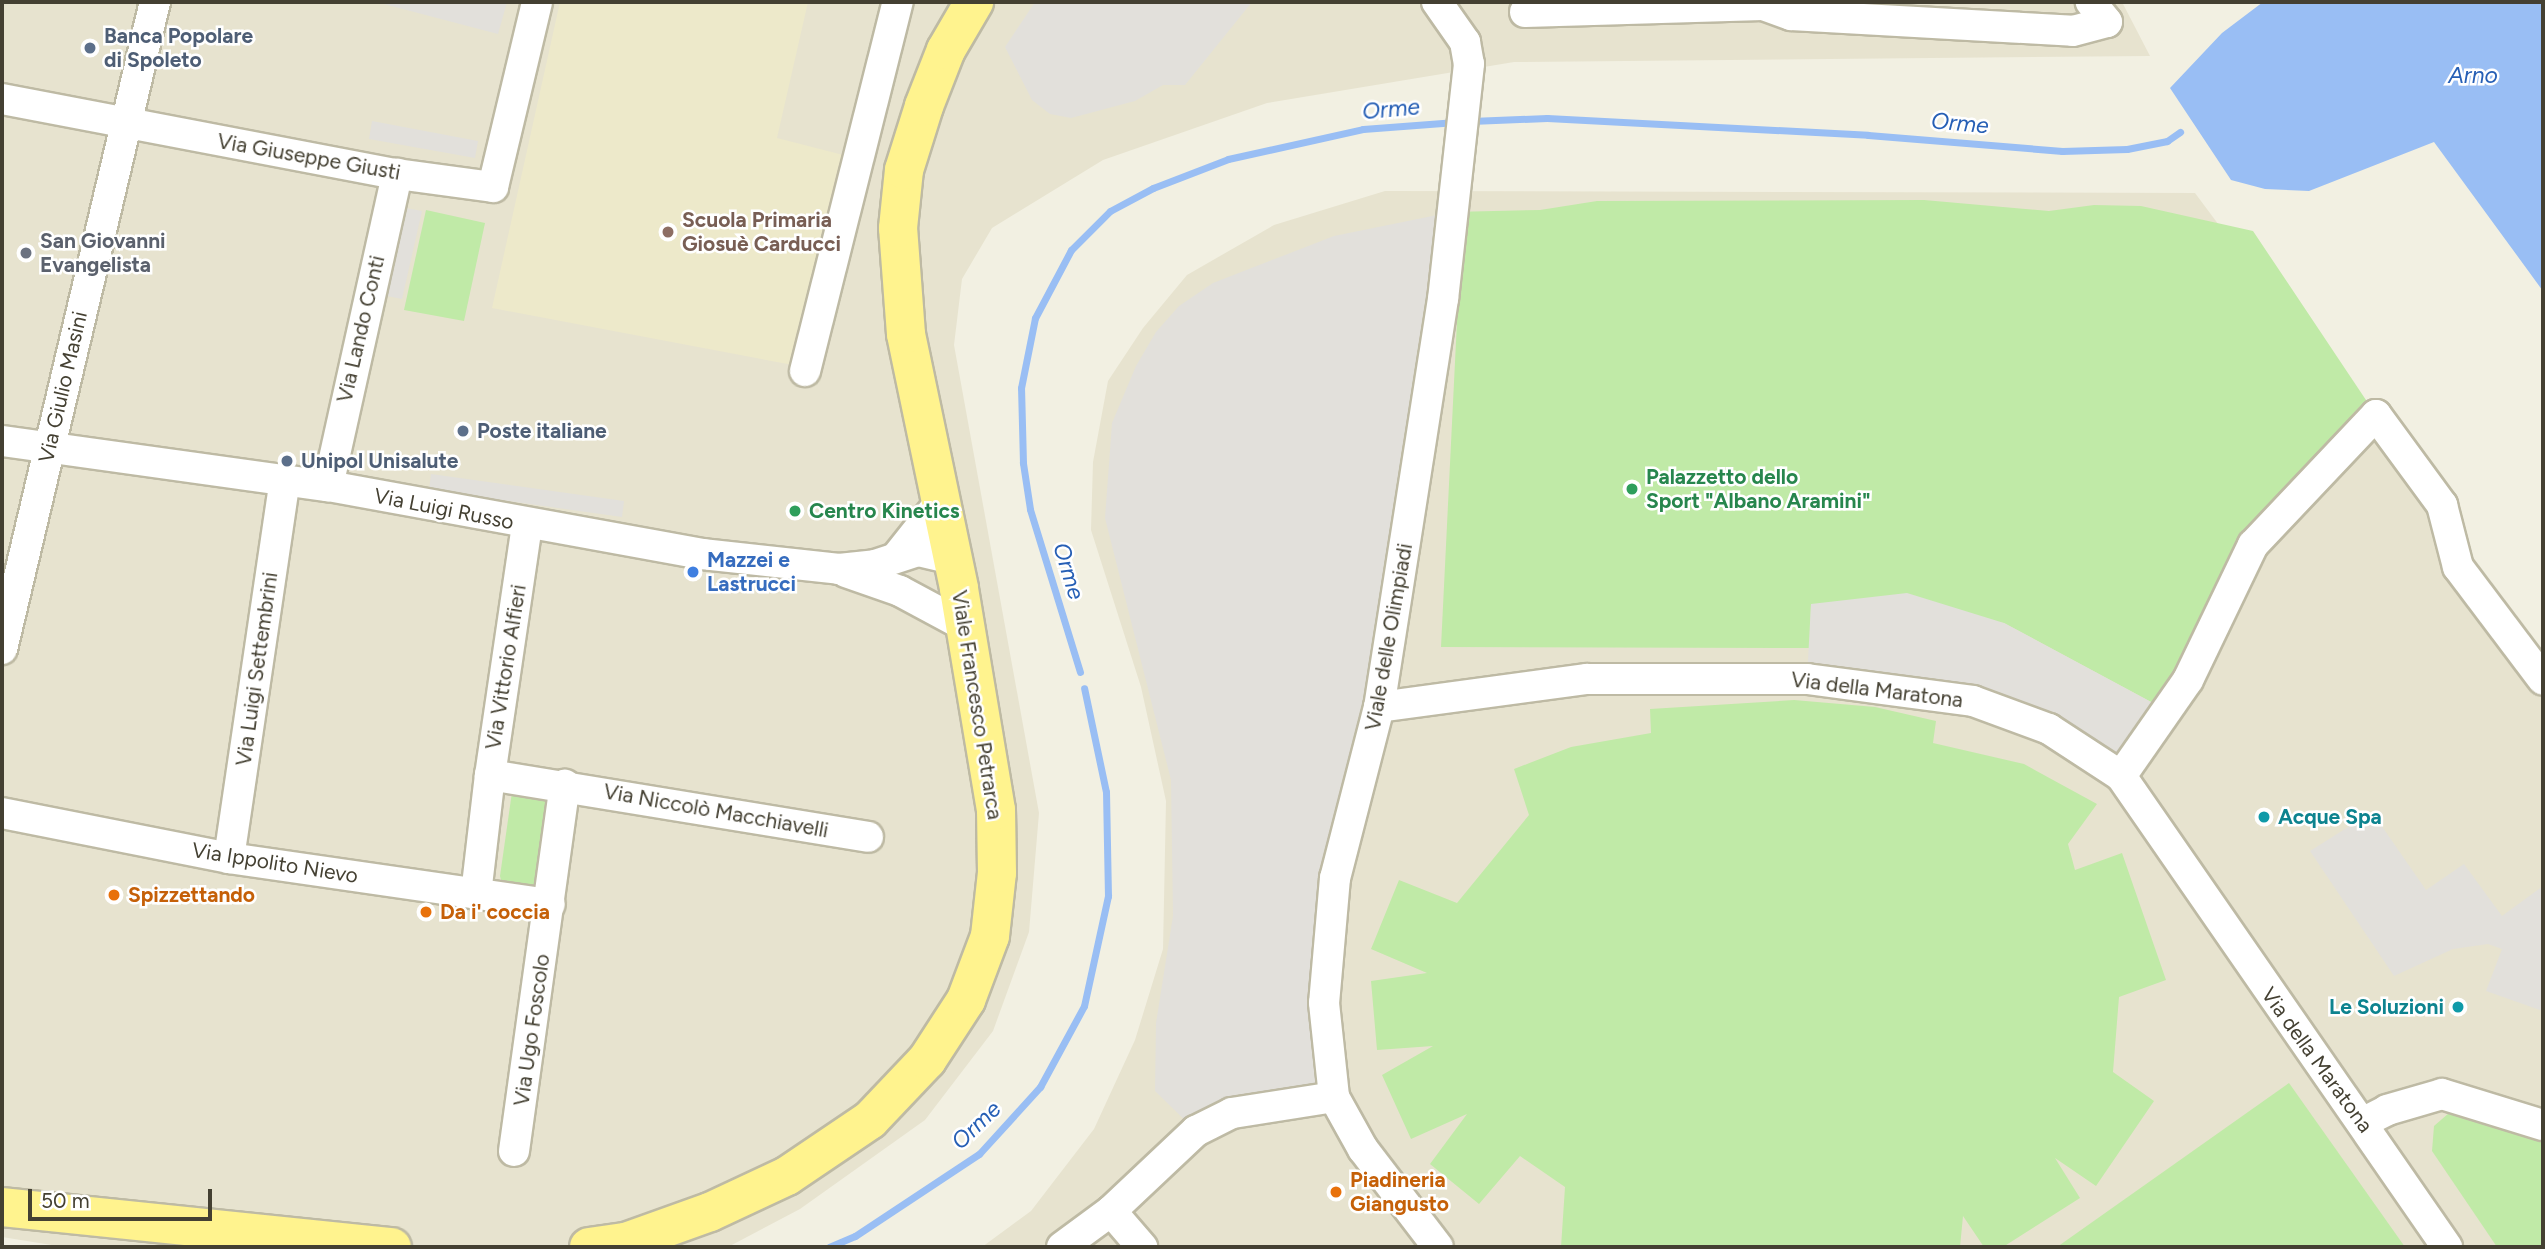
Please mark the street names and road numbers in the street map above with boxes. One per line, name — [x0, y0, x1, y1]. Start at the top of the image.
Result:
street label: Via Giuseppe Giusti — [215, 128, 403, 186]
street label: Via Lando Conti — [332, 253, 390, 405]
street label: Via Giulio Masini — [33, 309, 93, 465]
street label: Via Luigi Russo — [372, 483, 516, 535]
street label: Viale delle Olimpiadi — [1360, 541, 1418, 733]
street label: Via Luigi Settembrini — [231, 570, 283, 768]
street label: Via Vittorio Alfieri — [480, 583, 532, 751]
street label: Viale Francesco Petrarca — [946, 589, 1008, 821]
street label: Via della Maratona — [1790, 667, 1964, 713]
street label: Via Niccolò Macchiavelli — [602, 779, 830, 843]
street label: Via Ippolito Nievo — [190, 837, 360, 889]
street label: Via Ugo Foscolo — [509, 952, 555, 1108]
street label: Via della Maratona — [2256, 983, 2378, 1137]

